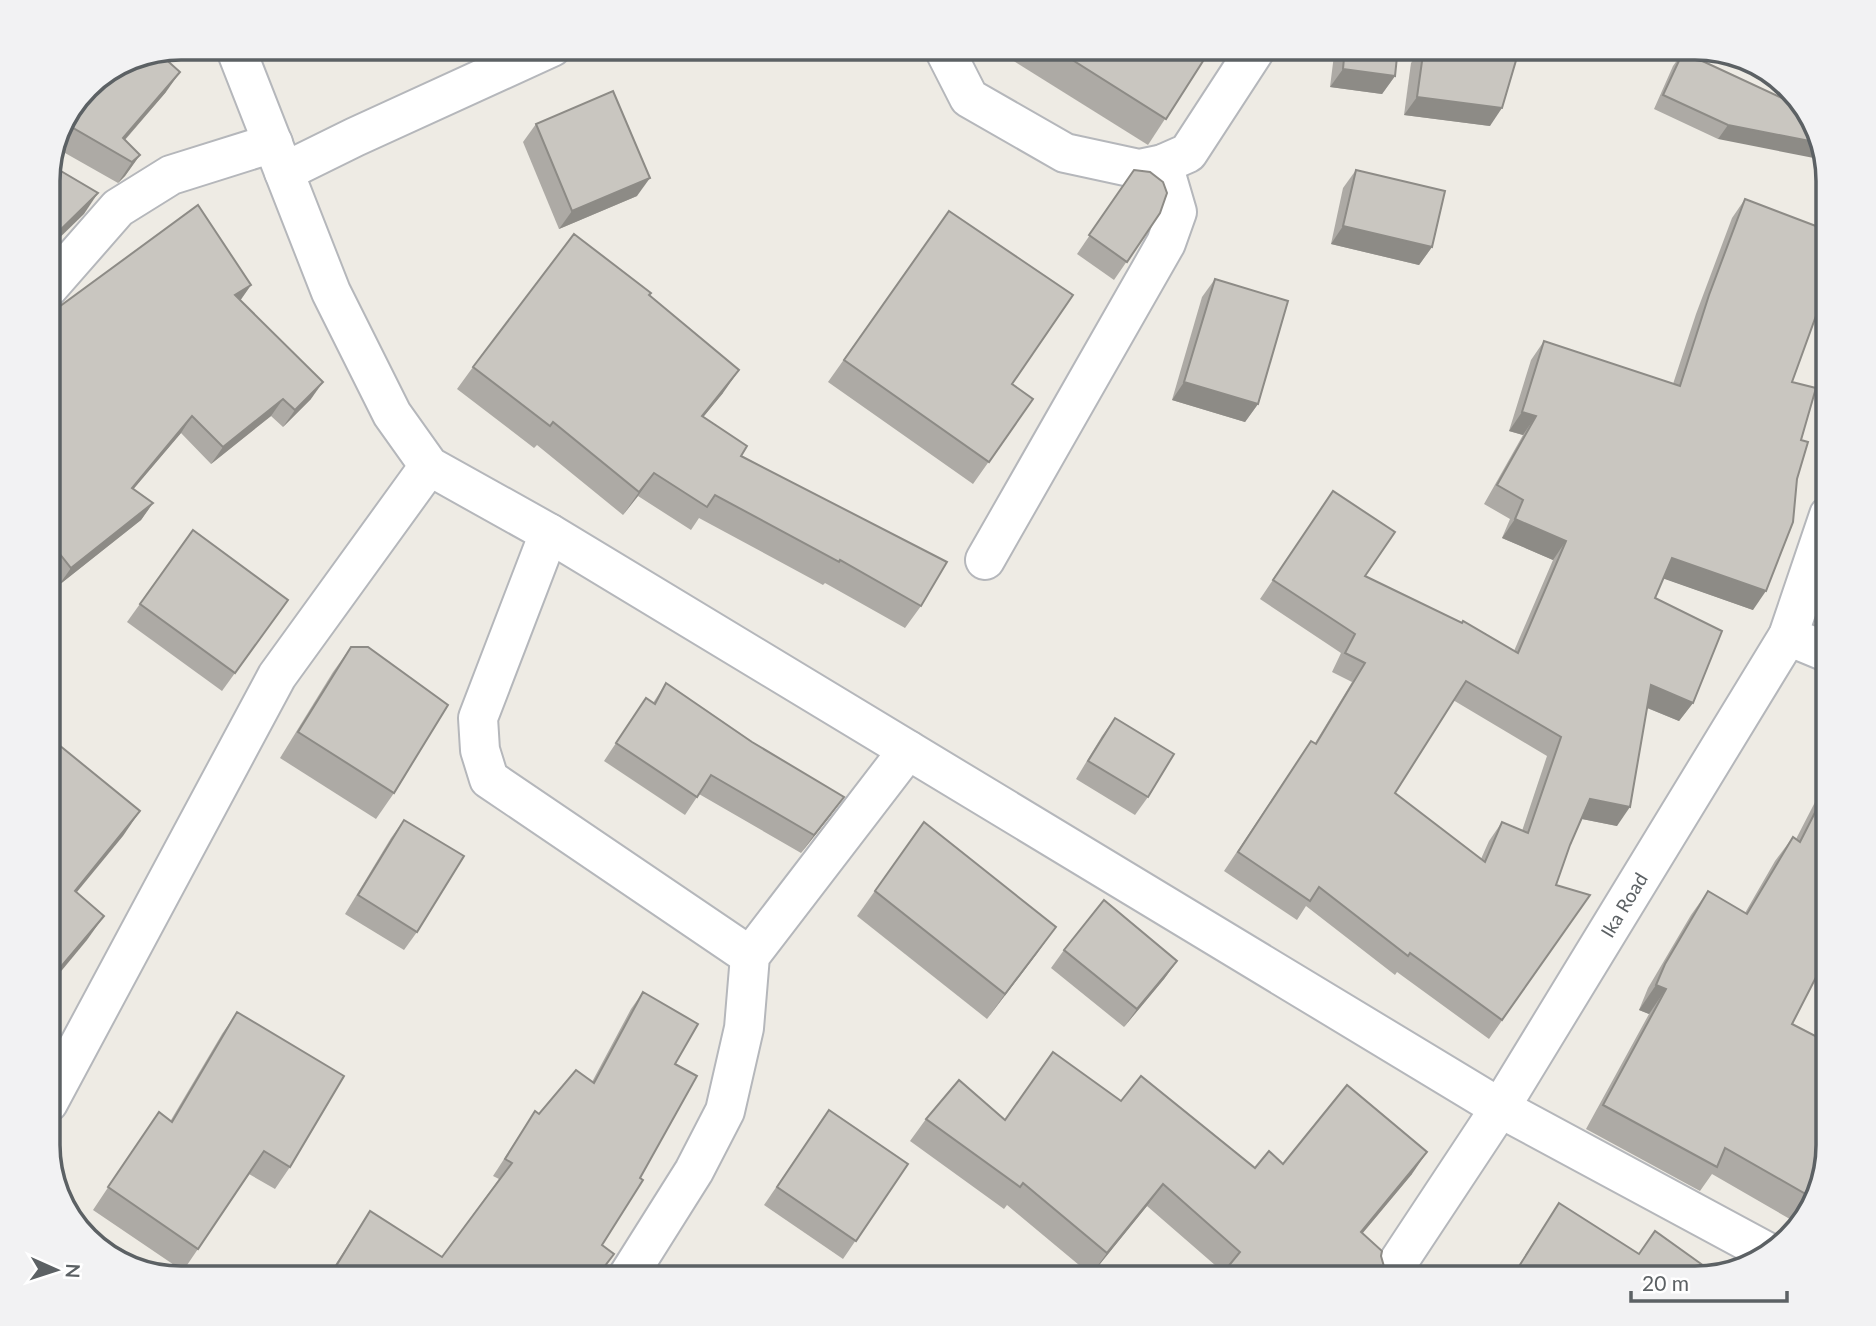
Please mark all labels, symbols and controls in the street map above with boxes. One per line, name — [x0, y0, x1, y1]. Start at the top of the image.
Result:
street label: Ika Road — [1595, 868, 1652, 941]
north arrow — [21, 1235, 91, 1305]
scale bar — [1631, 1260, 1787, 1304]
text: N — [62, 1263, 85, 1279]
text: 20 m — [1642, 1270, 1689, 1295]

